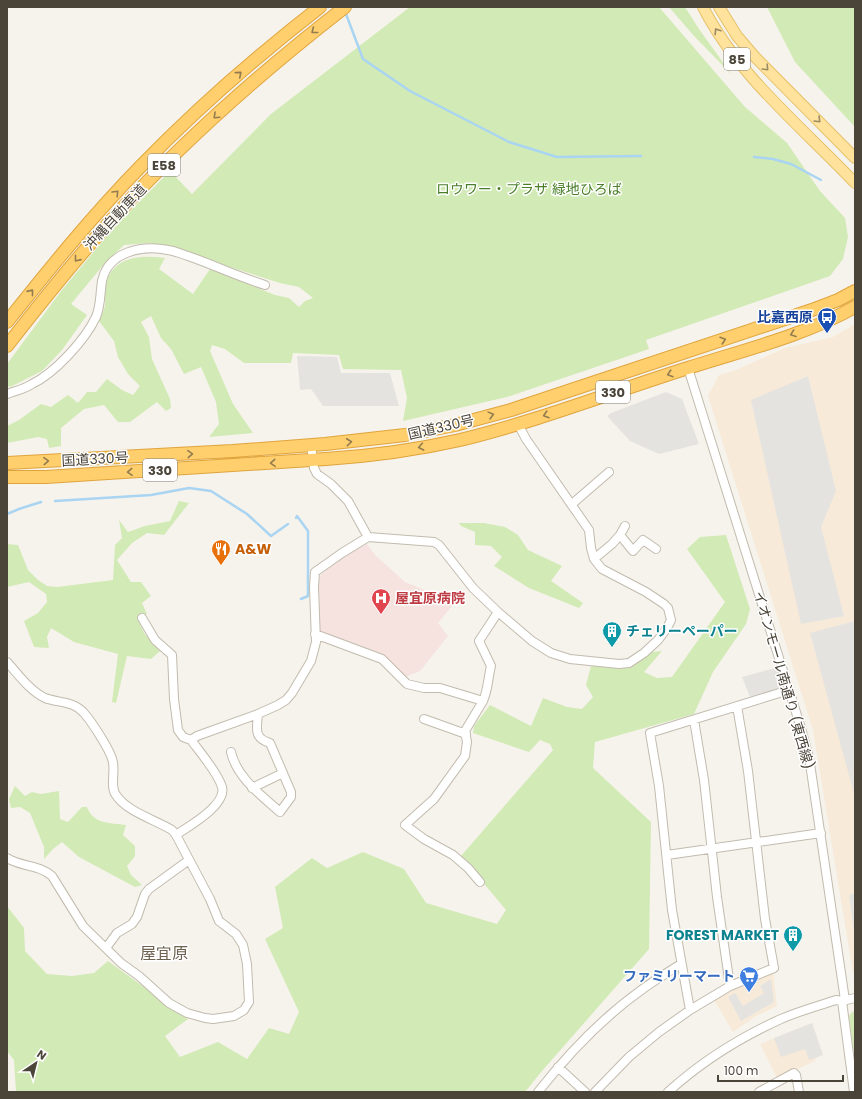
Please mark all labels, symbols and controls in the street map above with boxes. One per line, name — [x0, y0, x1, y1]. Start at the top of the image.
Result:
one-way arrow — [312, 26, 319, 33]
one-way arrow — [715, 28, 722, 35]
road number: 85 — [724, 48, 750, 70]
one-way arrow — [761, 63, 769, 71]
one-way arrow — [235, 71, 242, 78]
one-way arrow — [213, 112, 221, 119]
one-way arrow — [813, 115, 821, 123]
road number: E58 — [148, 154, 180, 176]
street label: 沖縄自動車道 — [79, 179, 151, 255]
park label: ロウワー・プラザ 緑地ひろば — [436, 179, 622, 199]
one-way arrow — [111, 190, 118, 198]
one-way arrow — [74, 255, 81, 262]
one-way arrow — [27, 289, 34, 296]
bus stop icon: 比嘉西原 — [816, 306, 838, 334]
place label: 比嘉西原 — [757, 307, 813, 327]
one-way arrow — [790, 329, 797, 337]
one-way arrow — [719, 336, 726, 345]
one-way arrow — [666, 369, 673, 377]
road number: 330 — [596, 381, 630, 403]
street label: 国道330号 — [406, 410, 476, 444]
one-way arrow — [543, 410, 550, 418]
one-way arrow — [487, 411, 494, 420]
one-way arrow — [346, 438, 352, 447]
one-way arrow — [418, 443, 424, 451]
street label: 国道330号 — [61, 447, 129, 471]
one-way arrow — [187, 449, 193, 458]
one-way arrow — [43, 457, 49, 465]
one-way arrow — [270, 458, 276, 467]
road number: 330 — [143, 459, 177, 481]
one-way arrow — [127, 467, 133, 476]
restaurant icon: A&W — [210, 538, 232, 566]
place label: A&W — [235, 539, 271, 559]
hospital icon: 屋宜原病院 — [370, 587, 392, 615]
place label: 屋宜原病院 — [395, 588, 465, 608]
street label: イオンモール南通り (東西線) — [749, 589, 819, 771]
building icon: チェリーペーパー — [601, 620, 623, 648]
place label: チェリーペーパー — [626, 621, 738, 641]
building icon: FOREST MARKET — [782, 924, 804, 952]
place label: FOREST MARKET — [666, 925, 779, 945]
district label: 屋宜原 — [140, 942, 188, 965]
supermarket icon: ファミリーマート — [738, 965, 760, 993]
place label: ファミリーマート — [623, 966, 735, 986]
north arrow — [16, 1043, 56, 1083]
text: N — [34, 1046, 50, 1064]
scale bar — [718, 1057, 843, 1083]
text: 100 m — [724, 1062, 758, 1079]

